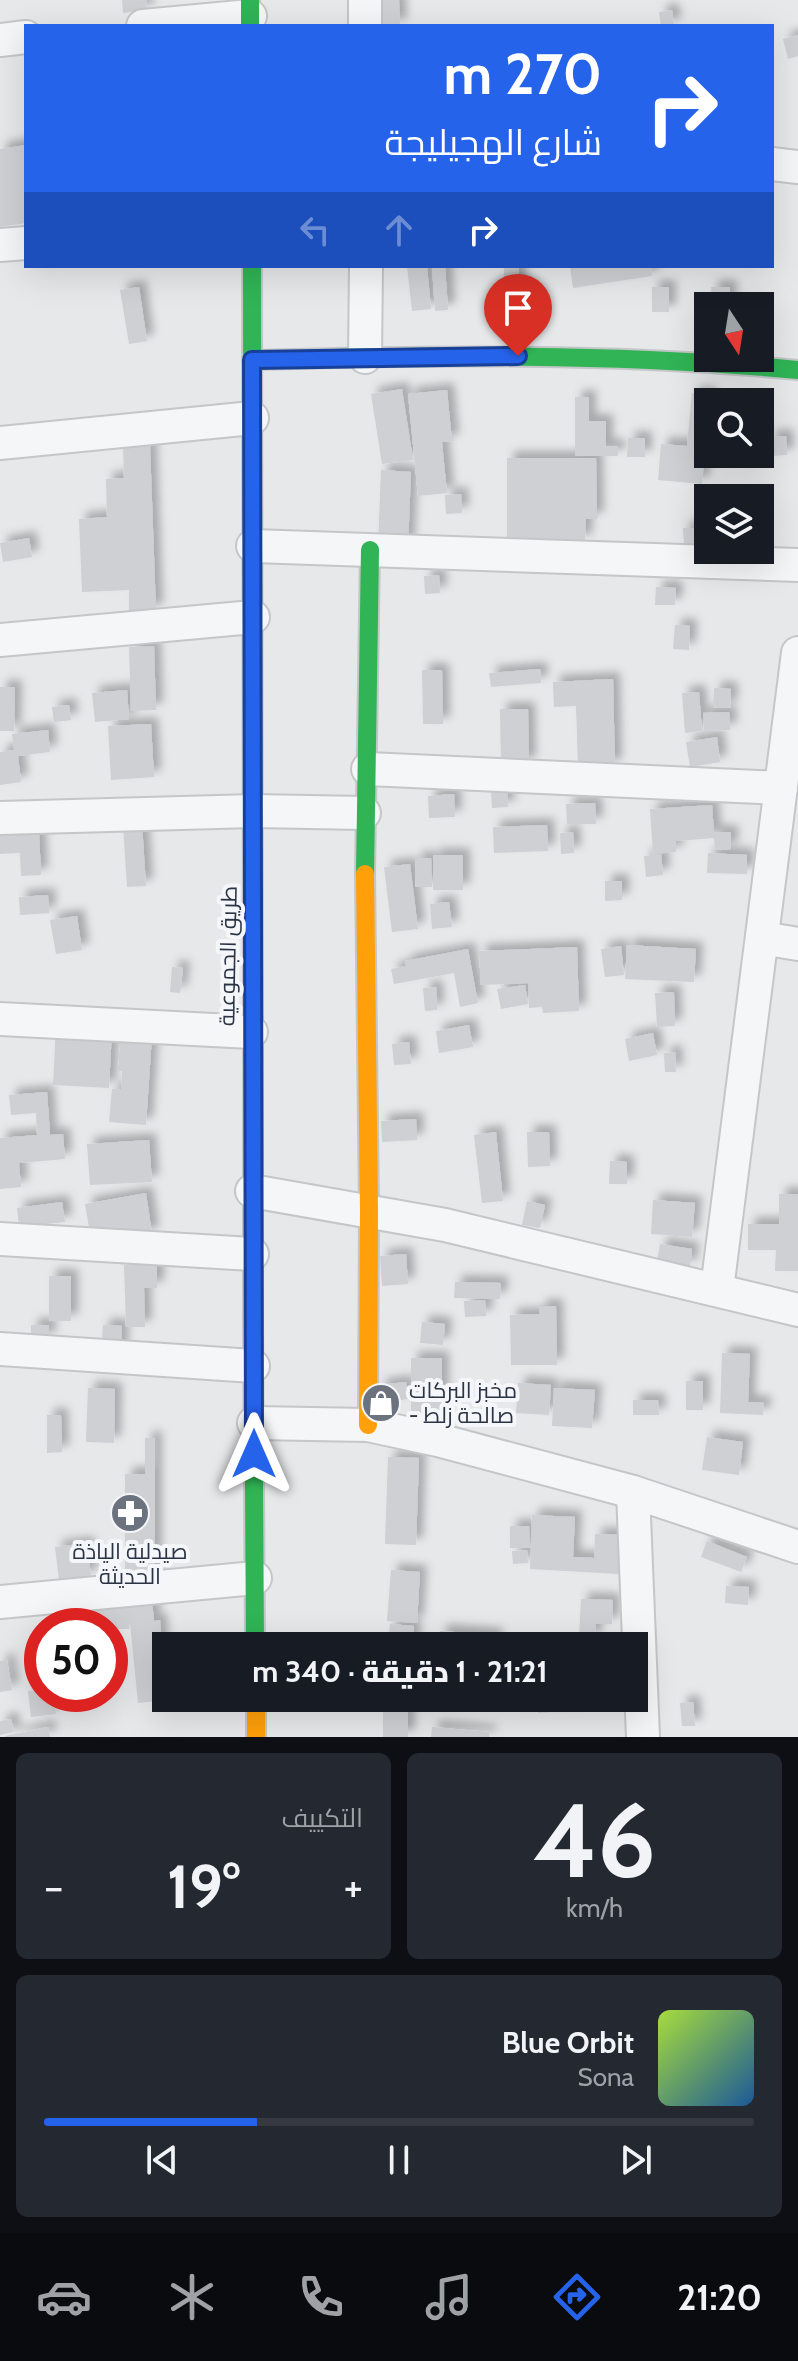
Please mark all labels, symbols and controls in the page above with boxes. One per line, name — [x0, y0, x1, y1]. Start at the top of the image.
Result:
text: 270 m — [444, 40, 602, 108]
icon: right — [630, 56, 734, 160]
text: شارع الهجيليجة — [384, 120, 602, 164]
icon: left — [293, 208, 337, 252]
icon: ahead — [377, 208, 421, 252]
icon: right — [461, 208, 505, 252]
pin — [484, 274, 552, 356]
icon: arrive — [496, 286, 540, 330]
north arrow — [694, 292, 774, 372]
map controls — [694, 292, 774, 564]
button: search — [694, 388, 774, 468]
button: layers — [694, 484, 774, 564]
street label: طريق الجموعية — [213, 886, 243, 1026]
place label: مخبز البركات - صالحة زلط — [409, 1377, 517, 1429]
shop icon: مخبز البركات - صالحة زلط — [360, 1382, 402, 1424]
position arrow — [212, 1412, 296, 1496]
pharmacy icon: صيدلية الياذة الحديثة — [109, 1492, 151, 1534]
place label: صيدلية الياذة الحديثة — [73, 1538, 187, 1590]
speed limit sign: 50 — [24, 1608, 128, 1712]
text: 21:21 · 1 دقيقة · 340 m — [252, 1653, 548, 1690]
text: 46 — [533, 1777, 656, 1903]
text: التكييف — [281, 1802, 363, 1834]
text: 19° — [167, 1850, 240, 1923]
text: − — [44, 1860, 63, 1913]
text: + — [344, 1860, 363, 1913]
text: km/h — [566, 1892, 623, 1924]
text: Blue Orbit — [502, 2024, 634, 2061]
text: Sona — [578, 2061, 634, 2093]
icon: previous — [140, 2138, 184, 2182]
icon: pause — [377, 2138, 421, 2182]
icon: next — [614, 2138, 658, 2182]
icon: car — [36, 2269, 92, 2325]
icon: climate — [164, 2269, 220, 2325]
icon: phone — [293, 2269, 349, 2325]
icon: music — [421, 2269, 477, 2325]
icon: directions — [549, 2269, 605, 2325]
text: 21:20 — [677, 2275, 762, 2319]

